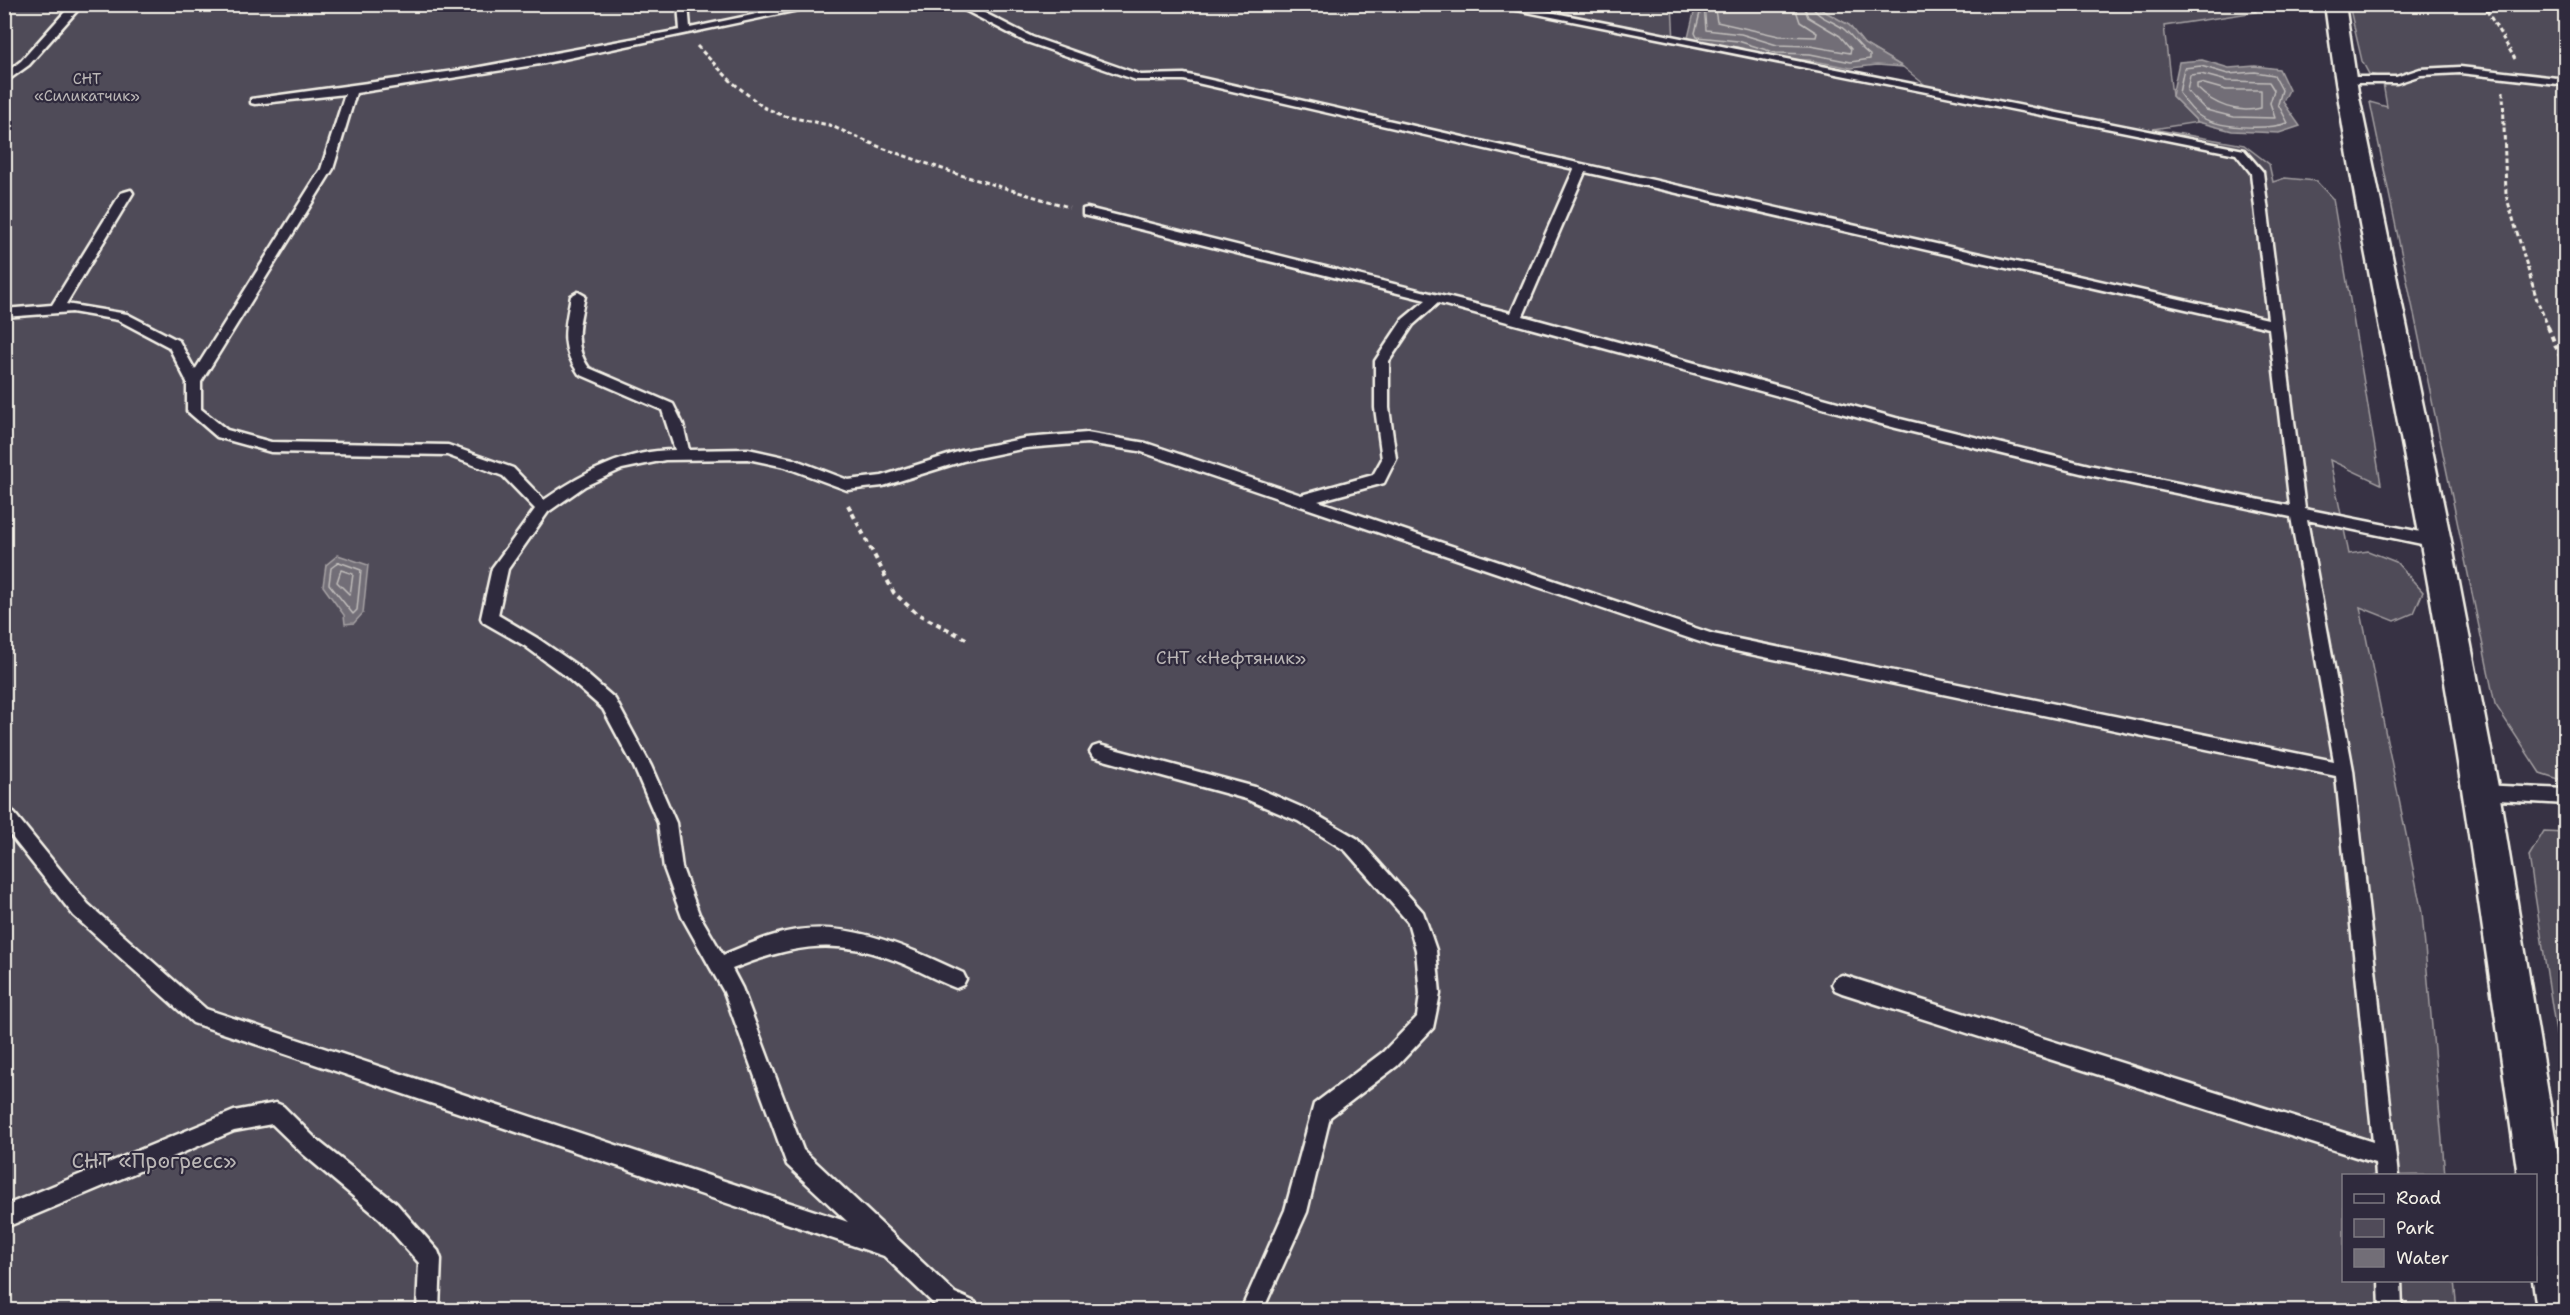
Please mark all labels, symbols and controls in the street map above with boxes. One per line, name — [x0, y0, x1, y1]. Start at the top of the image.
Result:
park label: СНТ «Силикатчик» — [34, 69, 140, 106]
park label: СНТ «Нефтяник» — [1156, 646, 1306, 670]
park label: СНТ «Прогресс» — [71, 1147, 237, 1175]
legend — [2342, 1174, 2537, 1282]
text: Road — [2396, 1186, 2441, 1210]
text: Park — [2396, 1216, 2435, 1240]
text: Water — [2396, 1246, 2449, 1270]

